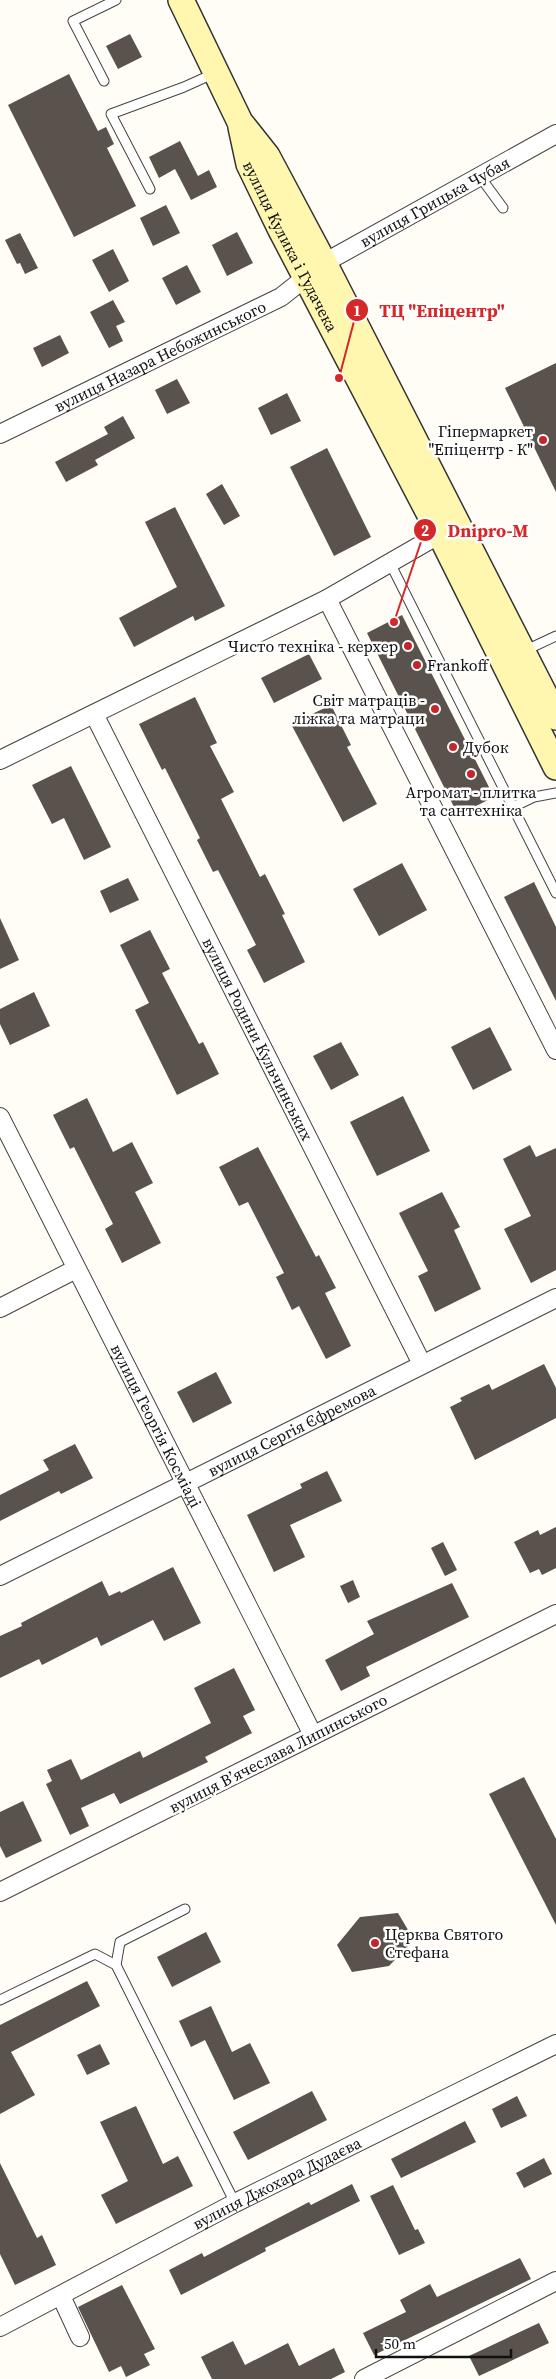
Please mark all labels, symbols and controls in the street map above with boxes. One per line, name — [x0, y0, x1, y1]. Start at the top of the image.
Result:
street label: вулиця Грицька Чубая — [356, 151, 514, 252]
street label: вулиця Кулика і Гудачека — [238, 157, 344, 336]
callout: ТЦ "Епіцентр" — [344, 294, 515, 327]
street label: вулиця Назара Небожинського — [50, 295, 270, 417]
text: ТЦ "Епіцентр" — [379, 298, 505, 323]
text: 1 — [353, 300, 361, 321]
place label: Гіпермаркет "Епіцентр - К" — [428, 420, 534, 460]
marker: Гіпермаркет "Епіцентр - К" — [537, 434, 549, 446]
callout: Dnipro-M — [413, 514, 539, 547]
text: Dnipro-M — [448, 518, 528, 543]
text: 2 — [421, 520, 429, 541]
place label: Чисто техніка - керхер — [228, 635, 398, 657]
marker: Чисто техніка - керхер — [402, 640, 414, 652]
place label: Frankoff — [427, 654, 489, 676]
marker: Frankoff — [411, 659, 423, 671]
place label: Світ матраців - ліжка та матраци — [292, 689, 425, 729]
marker: Світ матраців - ліжка та матраци — [429, 703, 441, 715]
place label: Дубок — [463, 736, 509, 758]
marker: Дубок — [447, 741, 459, 753]
marker: Агромат - плитка та сантехніка — [465, 768, 477, 780]
place label: Агромат - плитка та сантехніка — [406, 781, 537, 821]
street label: вулиця Родини Кульчинських — [197, 934, 319, 1145]
street label: вулиця Георгія Косміаді — [106, 1340, 207, 1511]
street label: вулиця Сергія Єфремова — [204, 1379, 380, 1481]
street label: вулиця Вʼячеслава Липинського — [165, 1688, 391, 1818]
place label: Церква Святого Стефана — [385, 1923, 504, 1963]
marker: Церква Святого Стефана — [369, 1937, 381, 1949]
street label: вулиця Джохара Дудаєва — [189, 2131, 365, 2235]
scale bar — [376, 2326, 511, 2358]
text: 50 m — [384, 2333, 416, 2354]

